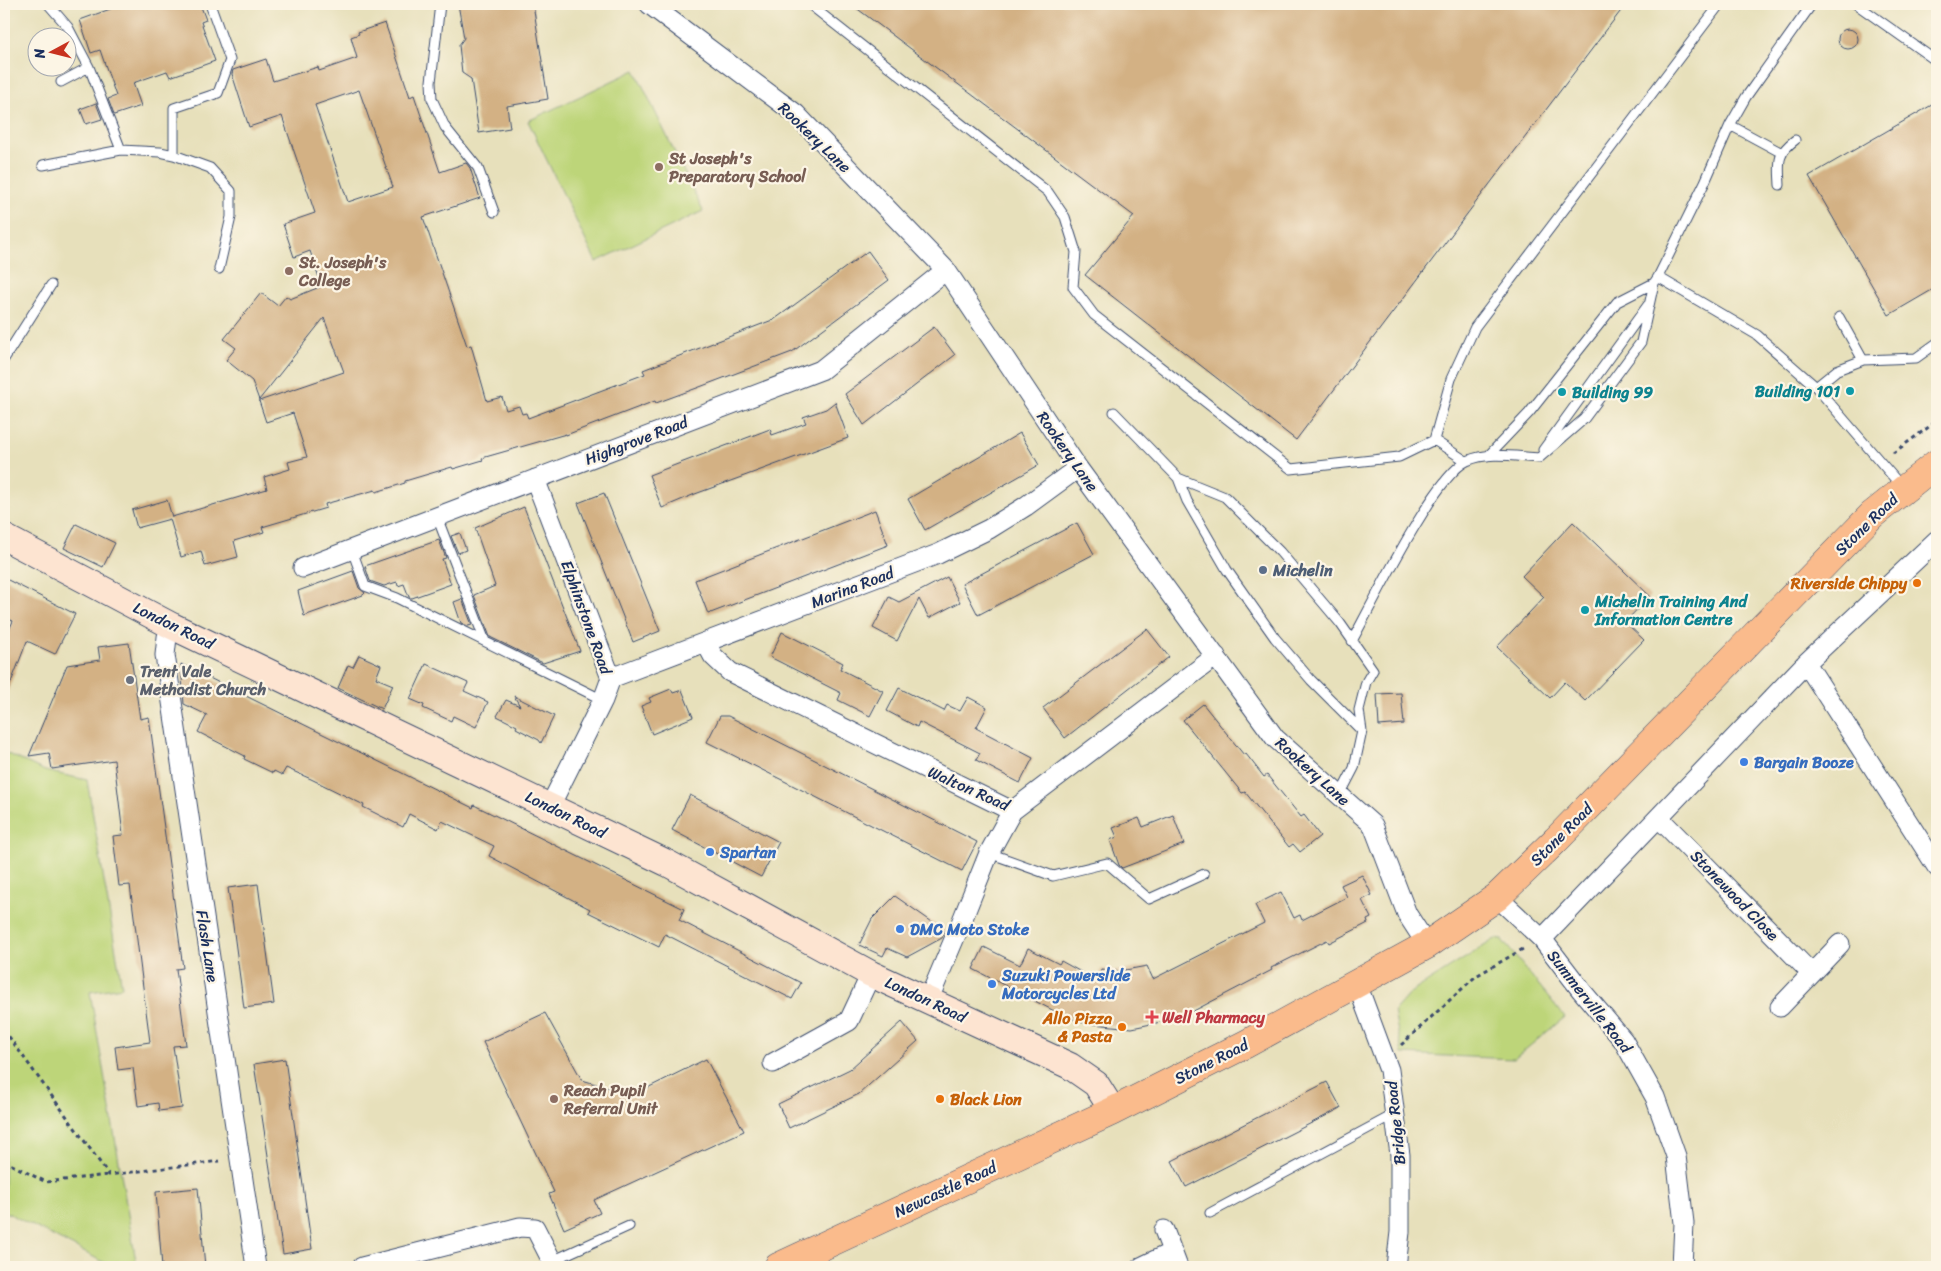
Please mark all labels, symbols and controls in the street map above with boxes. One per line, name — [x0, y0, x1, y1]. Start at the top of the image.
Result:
north arrow — [28, 28, 78, 78]
text: N — [27, 47, 53, 61]
street label: Rookery Lane — [771, 94, 858, 180]
place label: St Joseph's Preparatory School — [668, 144, 807, 191]
marker: St Joseph's Preparatory School — [653, 161, 665, 173]
place label: St. Joseph's College — [298, 248, 387, 295]
marker: St. Joseph's College — [283, 265, 295, 277]
place label: Building 101 — [1755, 377, 1840, 406]
place label: Building 99 — [1572, 378, 1653, 407]
marker: Building 101 — [1844, 385, 1856, 397]
marker: Building 99 — [1556, 386, 1568, 398]
street label: Rookery Lane — [1029, 405, 1106, 498]
street label: Highgrove Road — [580, 407, 694, 473]
street label: Stone Road — [1827, 485, 1906, 563]
street label: Elphinstone Road — [552, 556, 621, 680]
place label: Michelin — [1272, 556, 1333, 585]
street label: Marina Road — [806, 558, 900, 617]
marker: Michelin — [1257, 564, 1269, 576]
place label: Riverside Chippy — [1790, 569, 1908, 598]
marker: Riverside Chippy — [1911, 577, 1923, 589]
place label: Michelin Training And Information Centre — [1594, 587, 1748, 634]
street label: London Road — [128, 593, 221, 658]
marker: Michelin Training And Information Centre — [1579, 604, 1591, 616]
place label: Trent Vale Methodist Church — [139, 657, 267, 704]
marker: Trent Vale Methodist Church — [124, 674, 136, 686]
street label: Rookery Lane — [1268, 729, 1357, 813]
place label: Bargain Booze — [1754, 748, 1854, 777]
marker: Bargain Booze — [1738, 756, 1750, 768]
street label: Walton Road — [923, 758, 1016, 820]
street label: London Road — [520, 782, 613, 847]
street label: Stone Road — [1523, 795, 1601, 873]
place label: Spartan — [719, 838, 777, 867]
street label: Stonewood Close — [1683, 843, 1786, 948]
marker: Spartan — [704, 846, 716, 858]
street label: Flash Lane — [187, 908, 228, 985]
place label: DMC Moto Stoke — [910, 915, 1030, 944]
marker: DMC Moto Stoke — [894, 923, 906, 935]
street label: Summerville Road — [1539, 943, 1641, 1061]
place label: Suzuki Powerslide Motorcycles Ltd — [1001, 961, 1131, 1008]
street label: London Road — [880, 968, 973, 1032]
marker: Suzuki Powerslide Motorcycles Ltd — [986, 978, 998, 990]
place label: Well Pharmacy — [1162, 1003, 1266, 1032]
place label: Allo Pizza & Pasta — [1042, 1004, 1113, 1051]
marker: Well Pharmacy — [1146, 1011, 1158, 1023]
marker: Allo Pizza & Pasta — [1116, 1021, 1128, 1033]
street label: Stone Road — [1169, 1030, 1255, 1093]
place label: Reach Pupil Referral Unit — [563, 1076, 659, 1123]
street label: Bridge Road — [1377, 1078, 1414, 1166]
place label: Black Lion — [950, 1085, 1022, 1114]
marker: Reach Pupil Referral Unit — [548, 1093, 560, 1105]
marker: Black Lion — [934, 1093, 946, 1105]
street label: Newcastle Road — [889, 1152, 1003, 1226]

